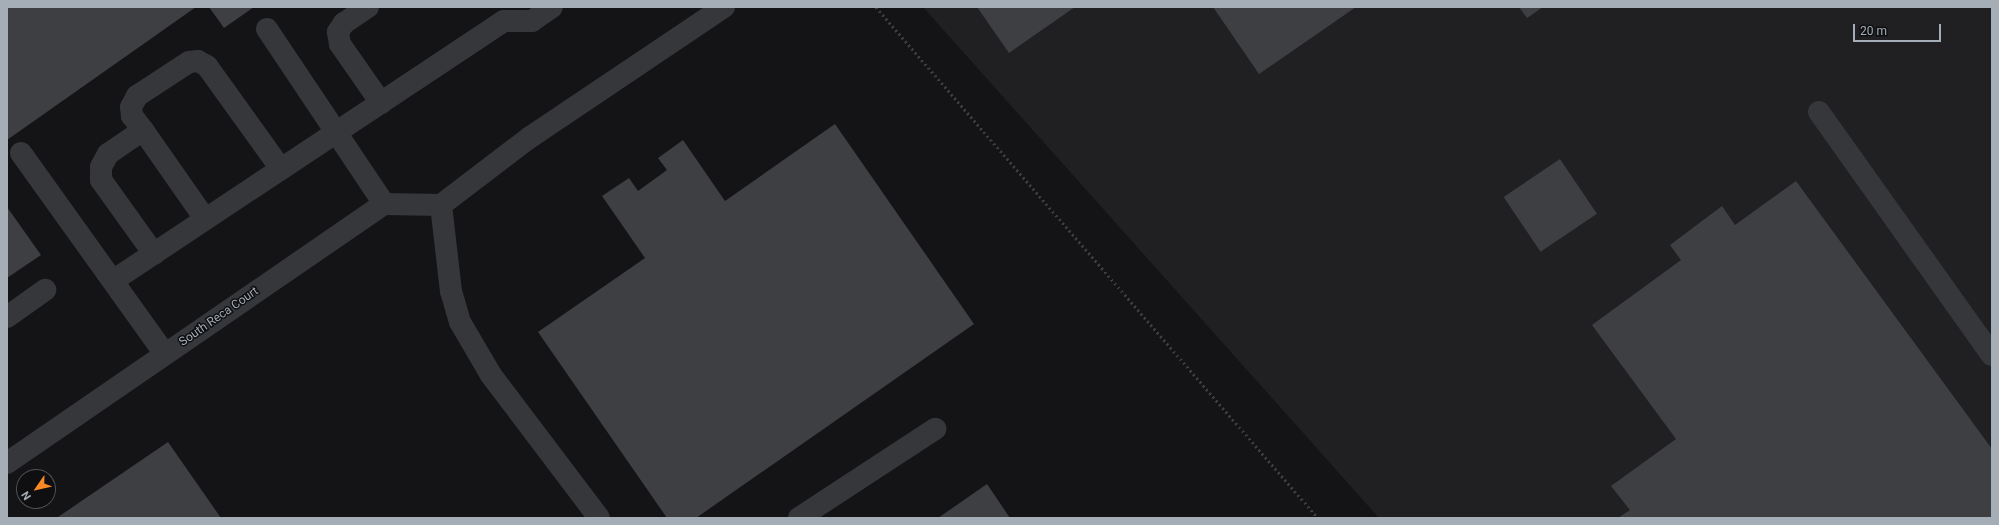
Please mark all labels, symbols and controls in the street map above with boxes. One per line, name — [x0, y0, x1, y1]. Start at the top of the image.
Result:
scale bar — [1855, 16, 1943, 42]
text: 20 m — [1860, 24, 1887, 38]
street label: South Reca Court — [177, 284, 261, 350]
north arrow — [16, 469, 56, 509]
text: N — [19, 489, 34, 502]

